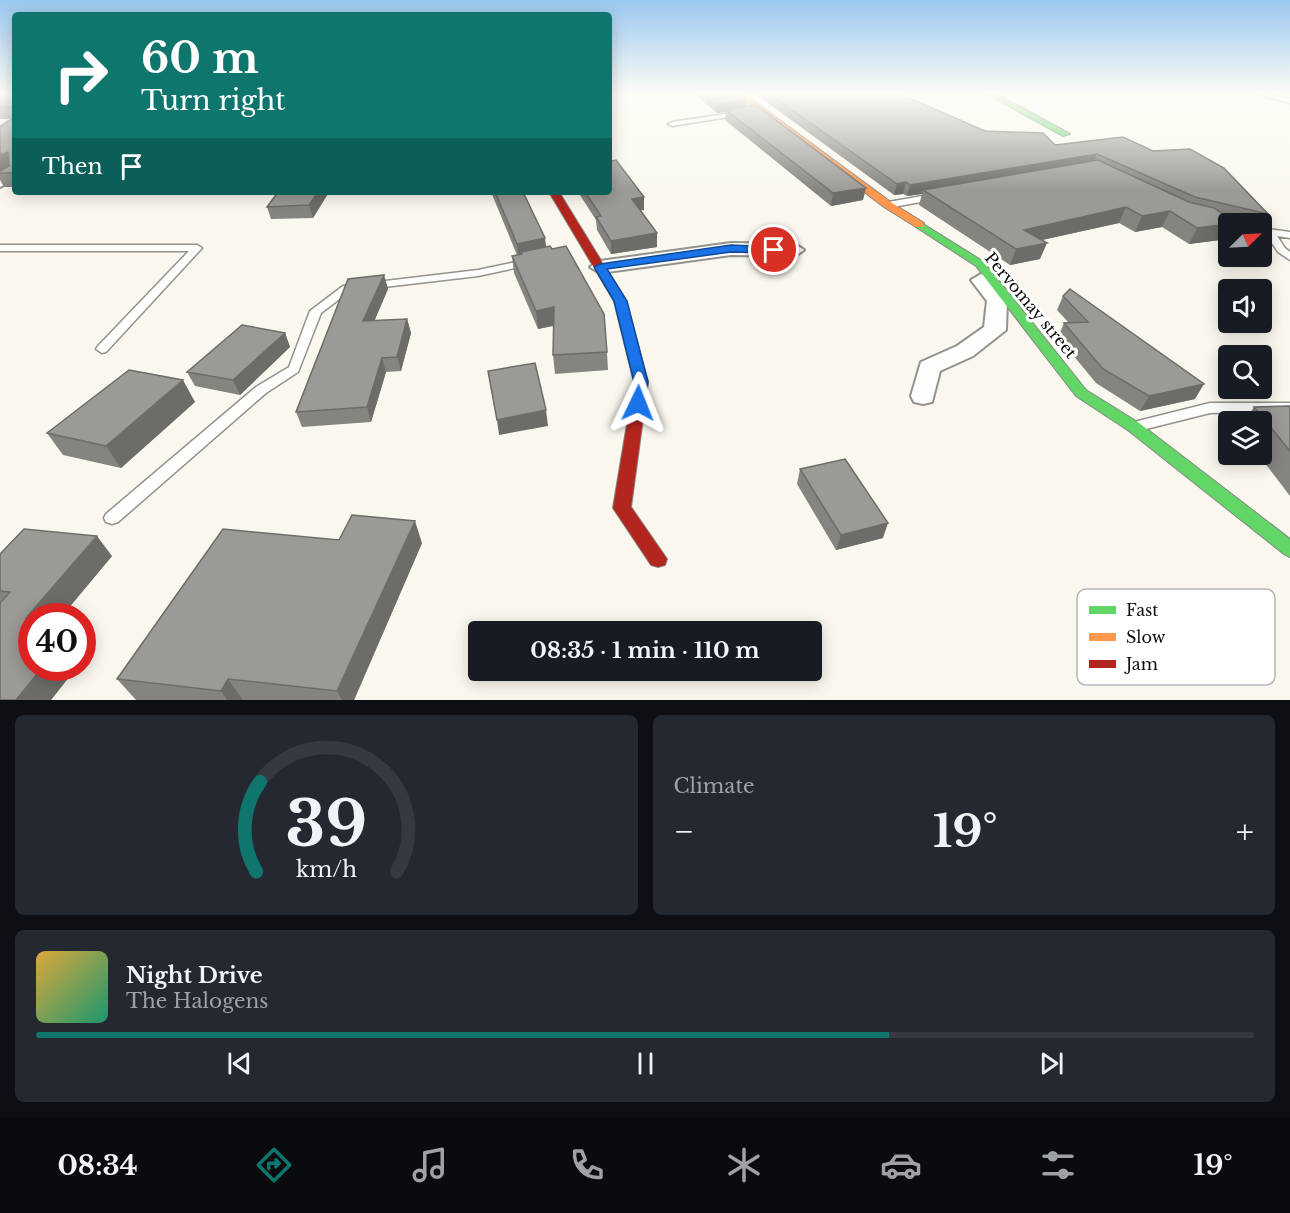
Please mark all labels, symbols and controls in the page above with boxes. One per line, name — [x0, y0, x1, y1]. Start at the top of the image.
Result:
text: 60 m — [141, 32, 259, 84]
icon: right — [42, 36, 120, 114]
text: Turn right — [141, 84, 285, 117]
icon: arrive — [115, 150, 148, 183]
text: Then — [42, 153, 103, 180]
north arrow — [1218, 213, 1272, 267]
map controls — [1218, 213, 1272, 465]
pin — [748, 224, 799, 275]
icon: arrive — [757, 233, 790, 266]
street label: Pervomay street — [981, 248, 1081, 362]
button: sound — [1218, 279, 1272, 333]
button: search — [1218, 345, 1272, 399]
position arrow — [606, 371, 670, 435]
button: layers — [1218, 411, 1272, 465]
legend — [1077, 589, 1275, 685]
text: Fast — [1126, 600, 1158, 620]
speed limit sign: 40 — [18, 603, 96, 681]
text: Slow — [1126, 627, 1166, 647]
text: 08:35 · 1 min · 110 m — [530, 637, 760, 664]
text: Jam — [1124, 654, 1158, 674]
text: Climate — [674, 774, 754, 798]
text: 39 — [285, 785, 367, 863]
text: 19° — [933, 803, 998, 859]
text: − — [674, 811, 694, 852]
text: + — [1236, 811, 1254, 852]
text: km/h — [296, 856, 357, 883]
text: Night Drive — [126, 962, 263, 989]
text: The Halogens — [126, 989, 268, 1013]
icon: previous — [223, 1047, 256, 1080]
icon: pause — [629, 1047, 662, 1080]
icon: next — [1035, 1047, 1068, 1080]
icon: directions — [253, 1144, 295, 1186]
icon: music — [409, 1144, 451, 1186]
icon: phone — [566, 1144, 608, 1186]
icon: climate — [723, 1144, 765, 1186]
icon: car — [880, 1144, 922, 1186]
icon: filters — [1037, 1144, 1079, 1186]
text: 08:34 — [57, 1149, 138, 1182]
text: 19° — [1194, 1149, 1233, 1182]

